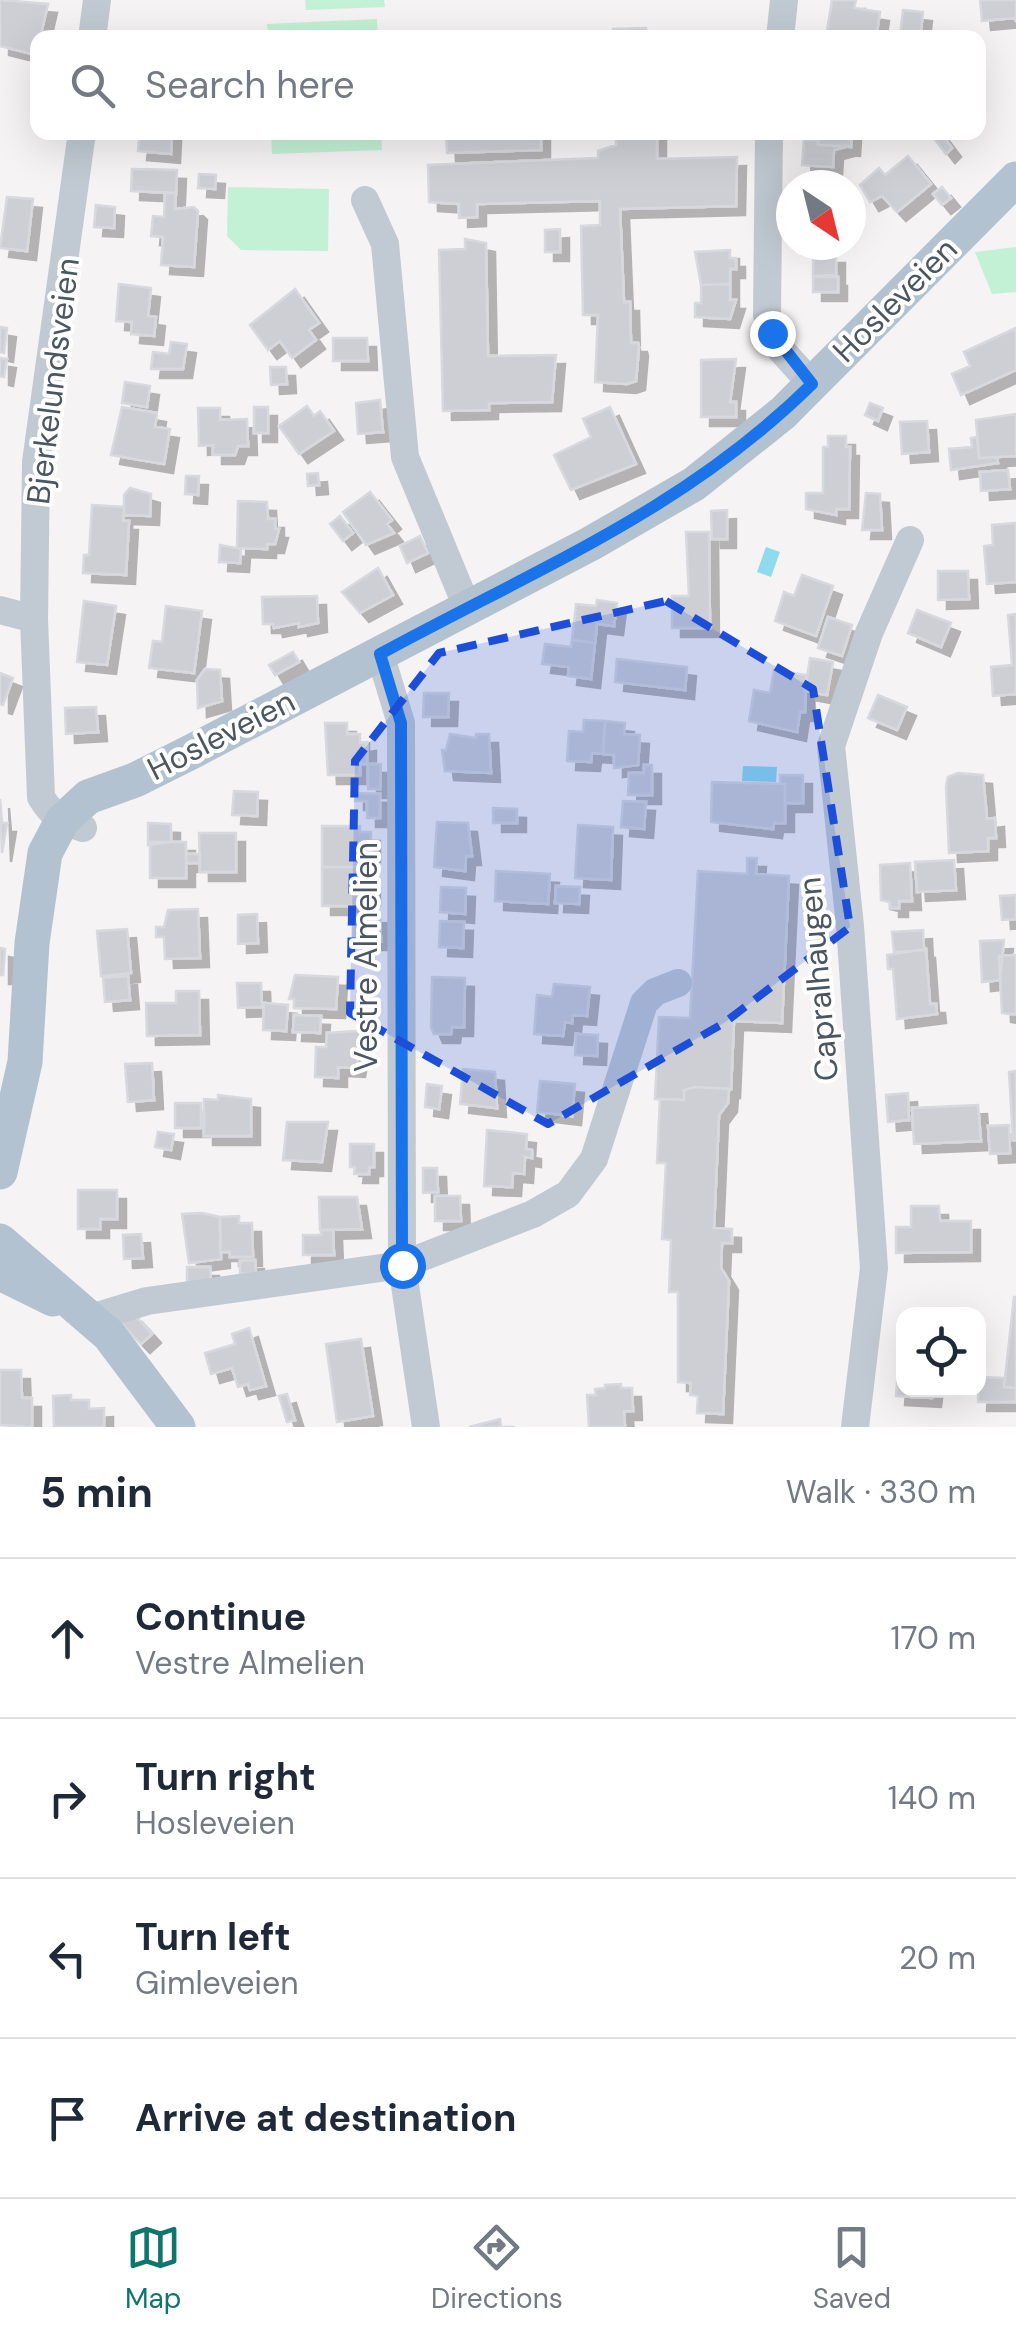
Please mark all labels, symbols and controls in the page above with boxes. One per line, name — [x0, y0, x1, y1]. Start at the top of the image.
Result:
search box — [30, 30, 986, 140]
icon: search — [65, 58, 120, 113]
text: Search here — [145, 60, 355, 110]
north arrow — [776, 170, 866, 260]
street label: Hosleveien — [824, 229, 966, 371]
street label: Bjerkelundsveien — [17, 255, 89, 507]
route end — [750, 311, 796, 357]
street label: Hosleveien — [140, 680, 302, 790]
street label: Vestre Almelien — [345, 842, 387, 1072]
street label: Capralhaugen — [788, 875, 848, 1083]
route start — [380, 1243, 426, 1289]
map controls — [896, 1307, 986, 1397]
button: locate — [896, 1307, 986, 1397]
text: 5 min — [40, 1465, 153, 1520]
text: Walk · 330 m — [786, 1471, 976, 1513]
text: Continue — [135, 1592, 306, 1642]
icon: ahead — [40, 1611, 95, 1666]
text: 170 m — [890, 1617, 976, 1659]
text: Vestre Almelien — [135, 1642, 365, 1684]
text: Turn right — [135, 1752, 316, 1802]
icon: right — [40, 1771, 95, 1826]
text: 140 m — [888, 1777, 976, 1819]
text: Hosleveien — [135, 1802, 295, 1844]
text: Turn left — [135, 1912, 291, 1962]
icon: left — [40, 1931, 95, 1986]
text: 20 m — [899, 1937, 976, 1979]
text: Gimleveien — [135, 1962, 299, 2004]
icon: arrive — [40, 2091, 95, 2146]
text: Arrive at destination — [135, 2093, 517, 2143]
tab: Map — [125, 2220, 181, 2317]
tab: Directions — [431, 2220, 563, 2317]
tab: Saved — [813, 2220, 891, 2317]

